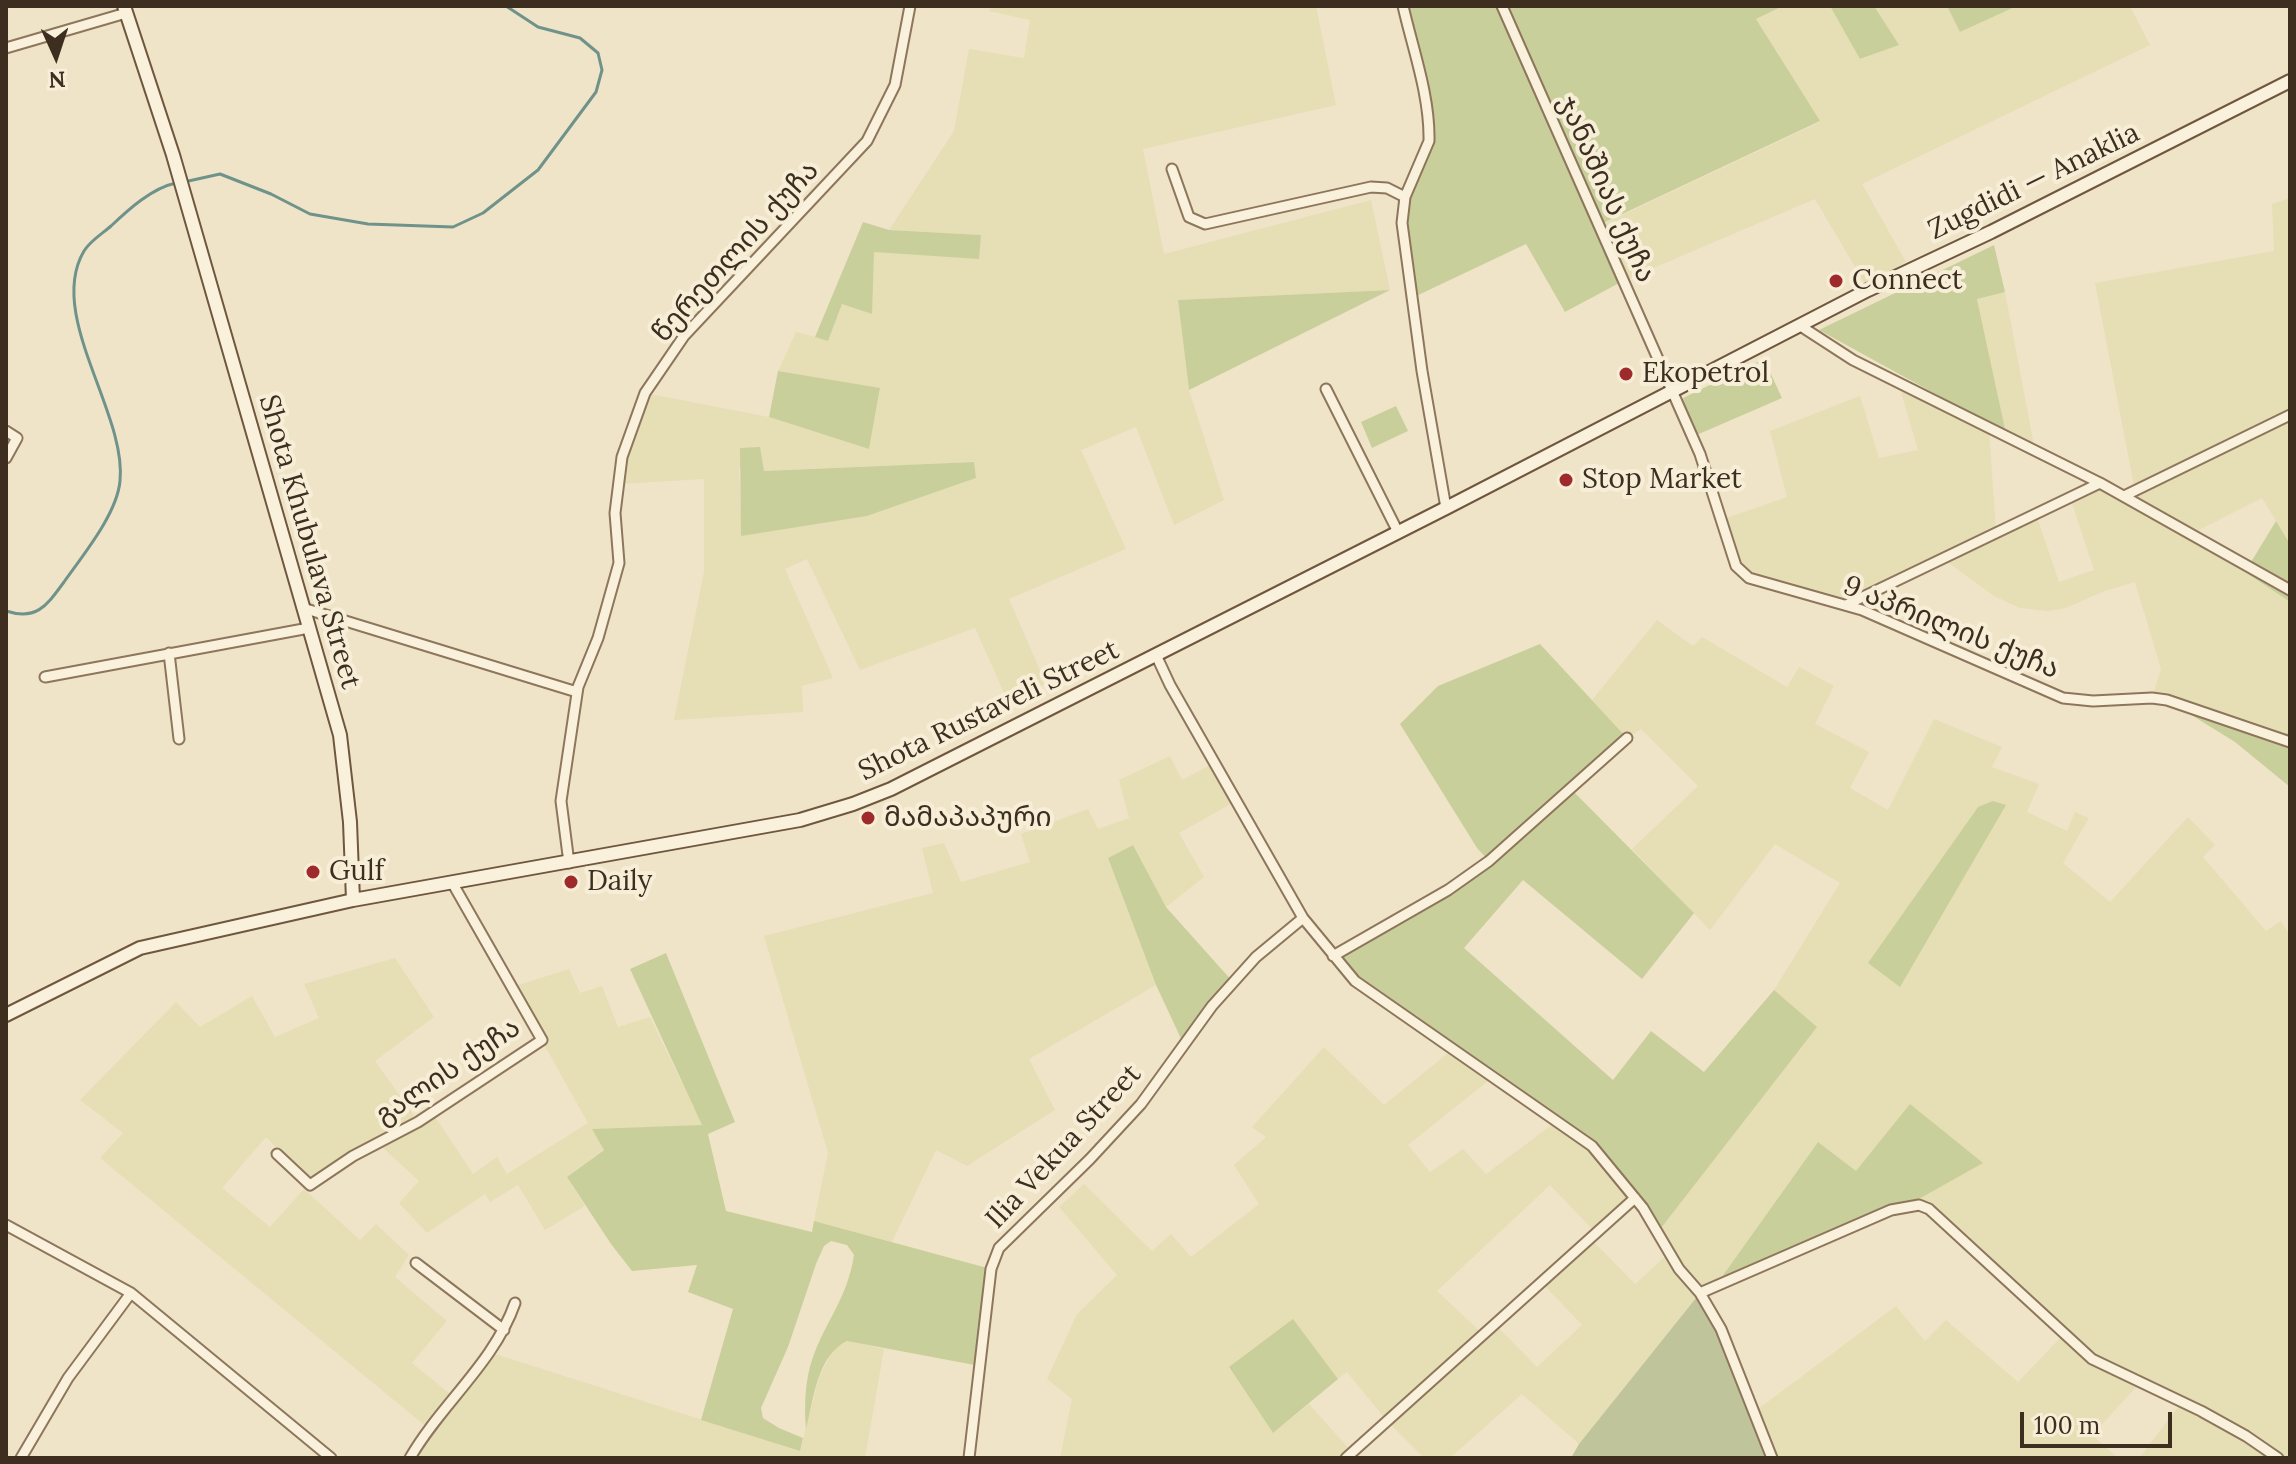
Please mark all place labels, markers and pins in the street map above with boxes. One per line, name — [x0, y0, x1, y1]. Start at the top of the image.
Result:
place label: Connect — [1852, 264, 1963, 298]
marker: Connect — [1827, 272, 1845, 290]
place label: Ekopetrol — [1642, 357, 1769, 391]
marker: Ekopetrol — [1617, 365, 1635, 383]
place label: Stop Market — [1582, 463, 1742, 497]
marker: Stop Market — [1557, 471, 1575, 489]
place label: მამაპაპური — [884, 801, 1052, 835]
marker: მამაპაპური — [859, 809, 877, 827]
place label: Gulf — [329, 855, 384, 889]
marker: Gulf — [304, 863, 322, 881]
place label: Daily — [587, 865, 652, 899]
marker: Daily — [562, 873, 580, 891]

